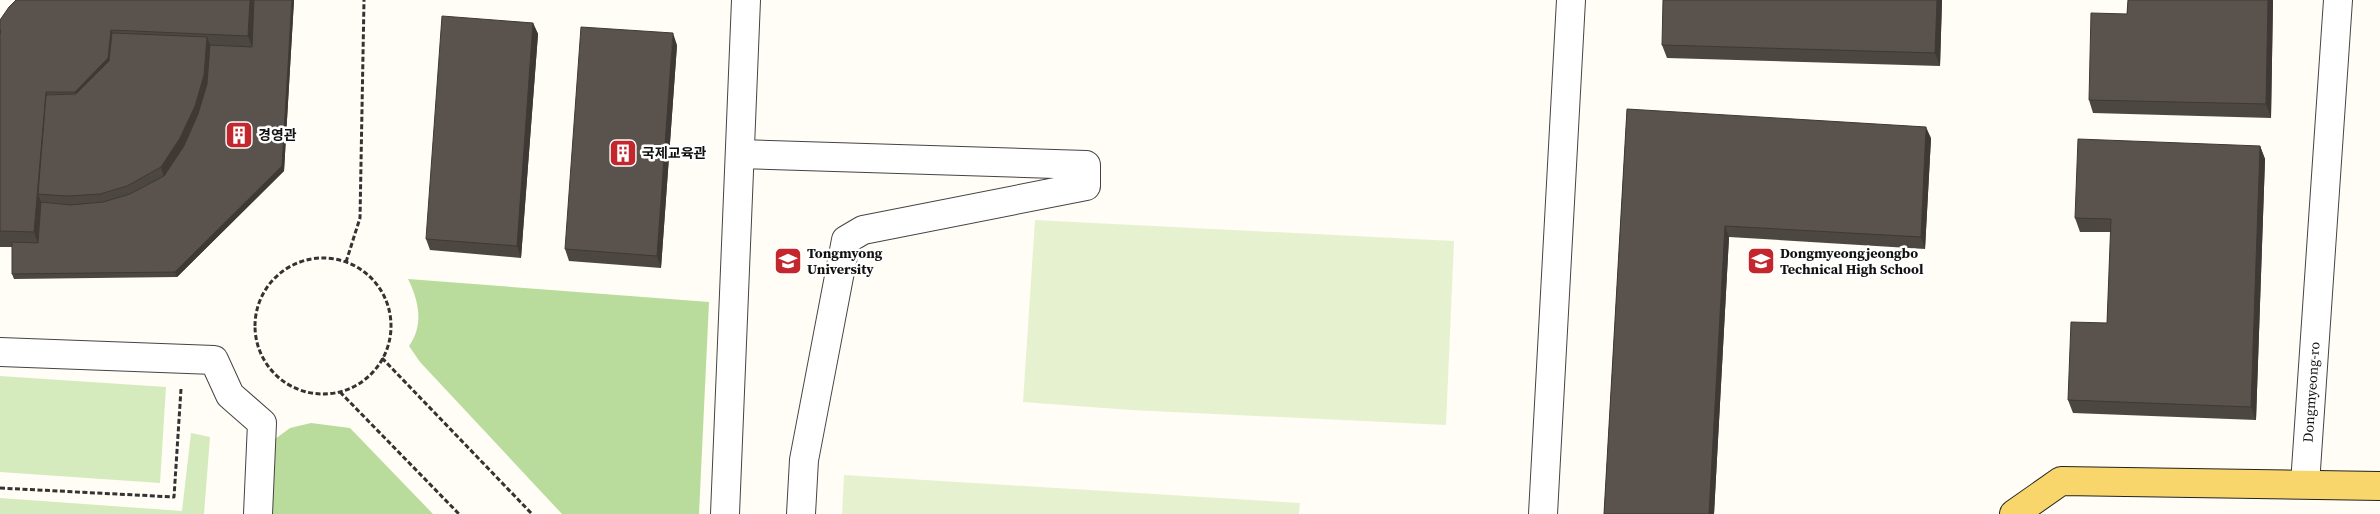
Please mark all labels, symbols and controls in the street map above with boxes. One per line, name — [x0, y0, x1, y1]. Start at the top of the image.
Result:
building icon: 경영관 — [224, 120, 254, 150]
place label: 경영관 — [258, 125, 297, 145]
building icon: 국제교육관 — [608, 138, 638, 168]
place label: 국제교육관 — [642, 143, 707, 163]
place label: Tongmyong University — [807, 243, 883, 279]
place label: Dongmyeongjeongbo Technical High School — [1780, 243, 1924, 279]
school or university icon: Tongmyong University — [773, 246, 803, 276]
school or university icon: Dongmyeongjeongbo Technical High School — [1746, 246, 1776, 276]
street label: Dongmyeong-ro — [2298, 341, 2325, 443]

